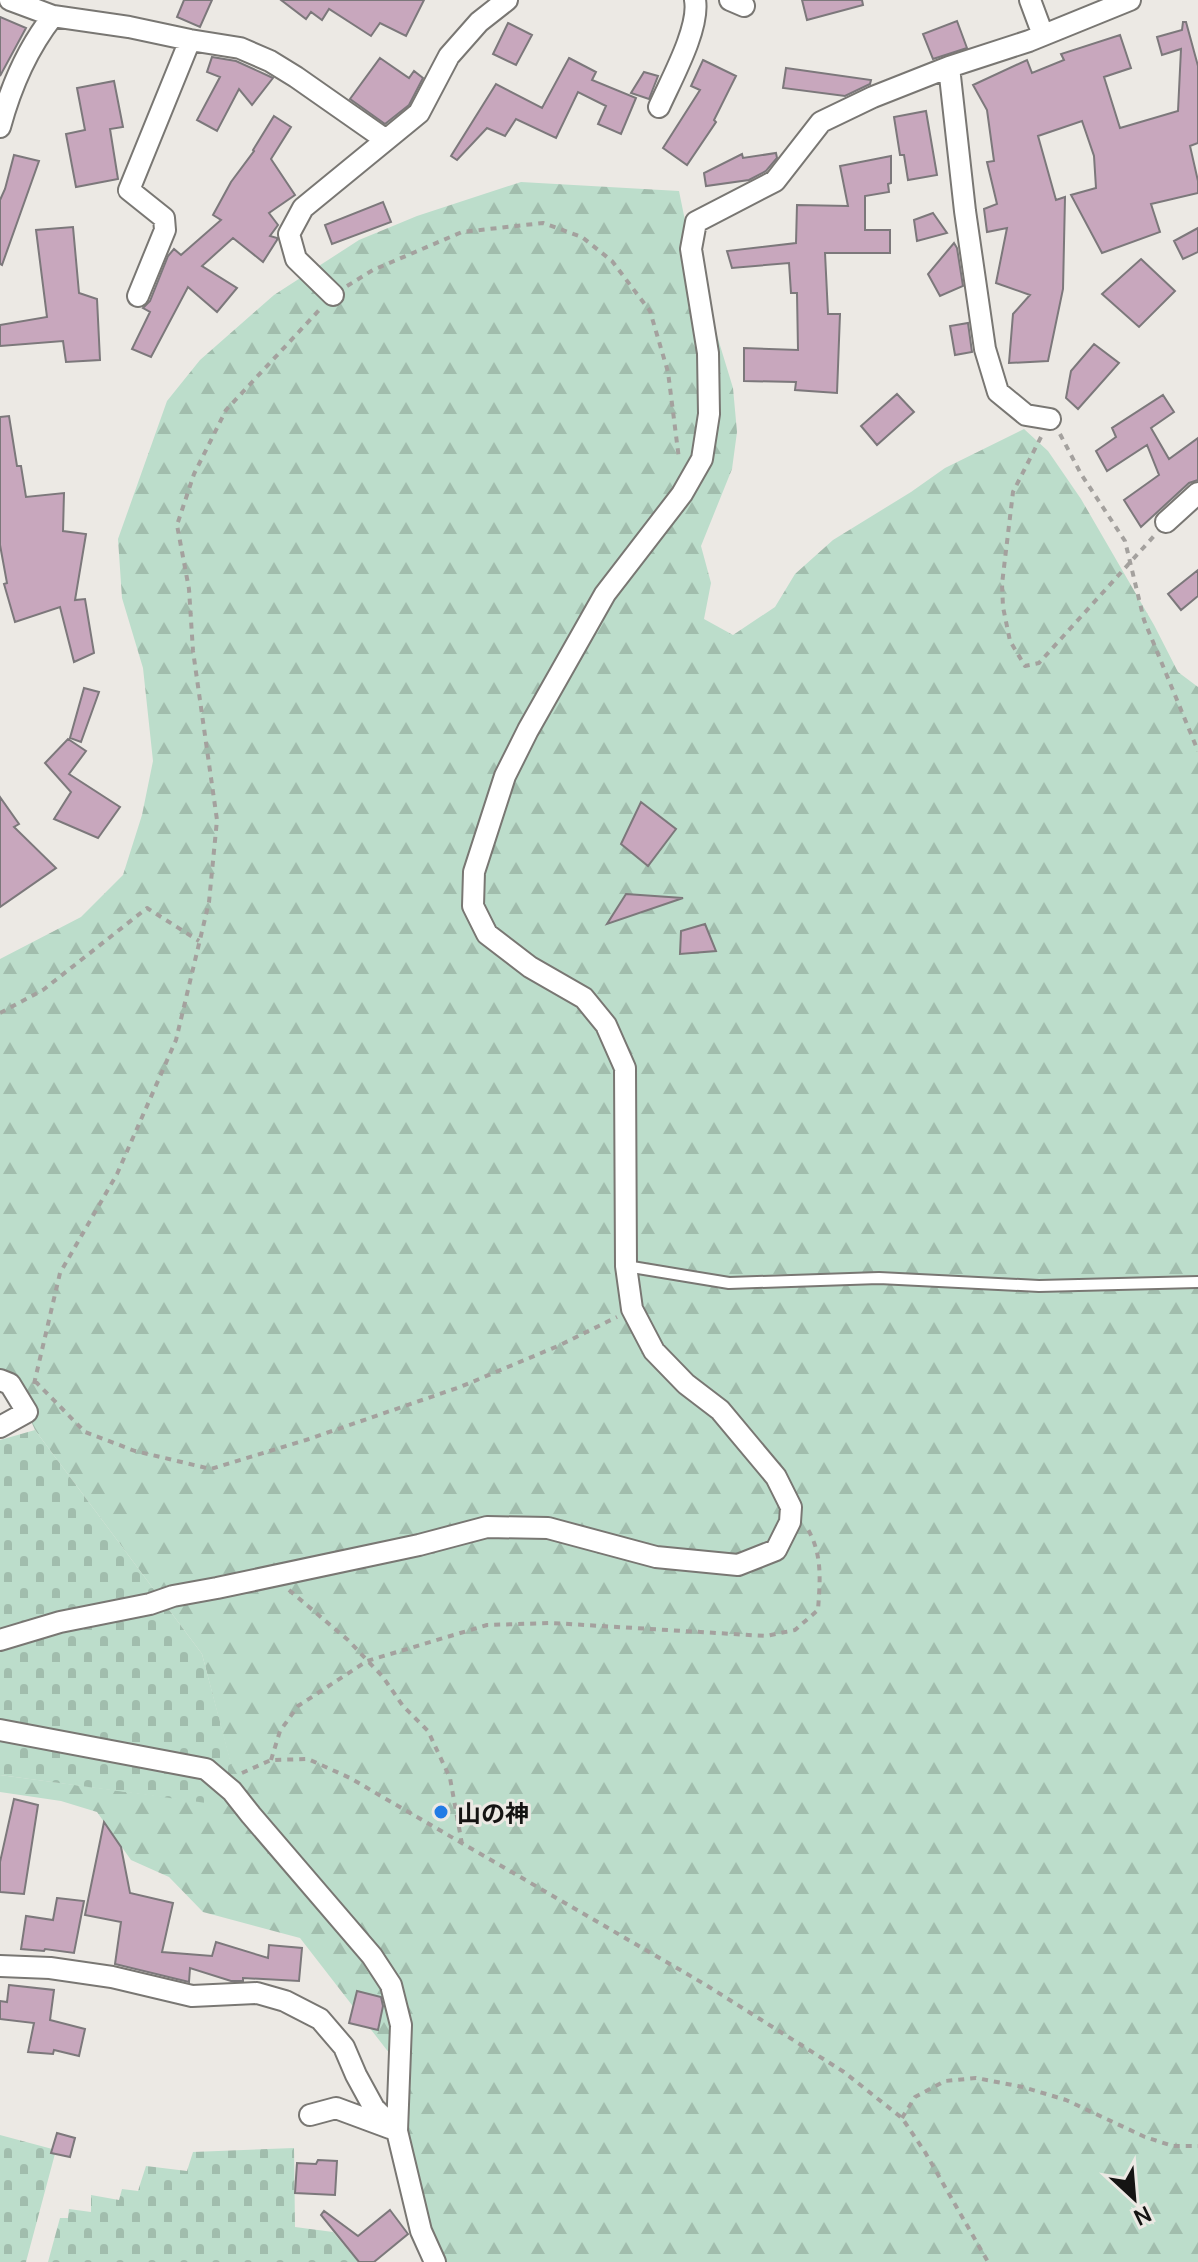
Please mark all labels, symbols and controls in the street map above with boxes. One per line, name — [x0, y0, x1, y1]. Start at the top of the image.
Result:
place label: 山の神 — [457, 1796, 529, 1829]
marker: 山の神 — [432, 1803, 450, 1821]
north arrow — [1094, 2158, 1174, 2238]
text: N — [1129, 2199, 1156, 2233]

